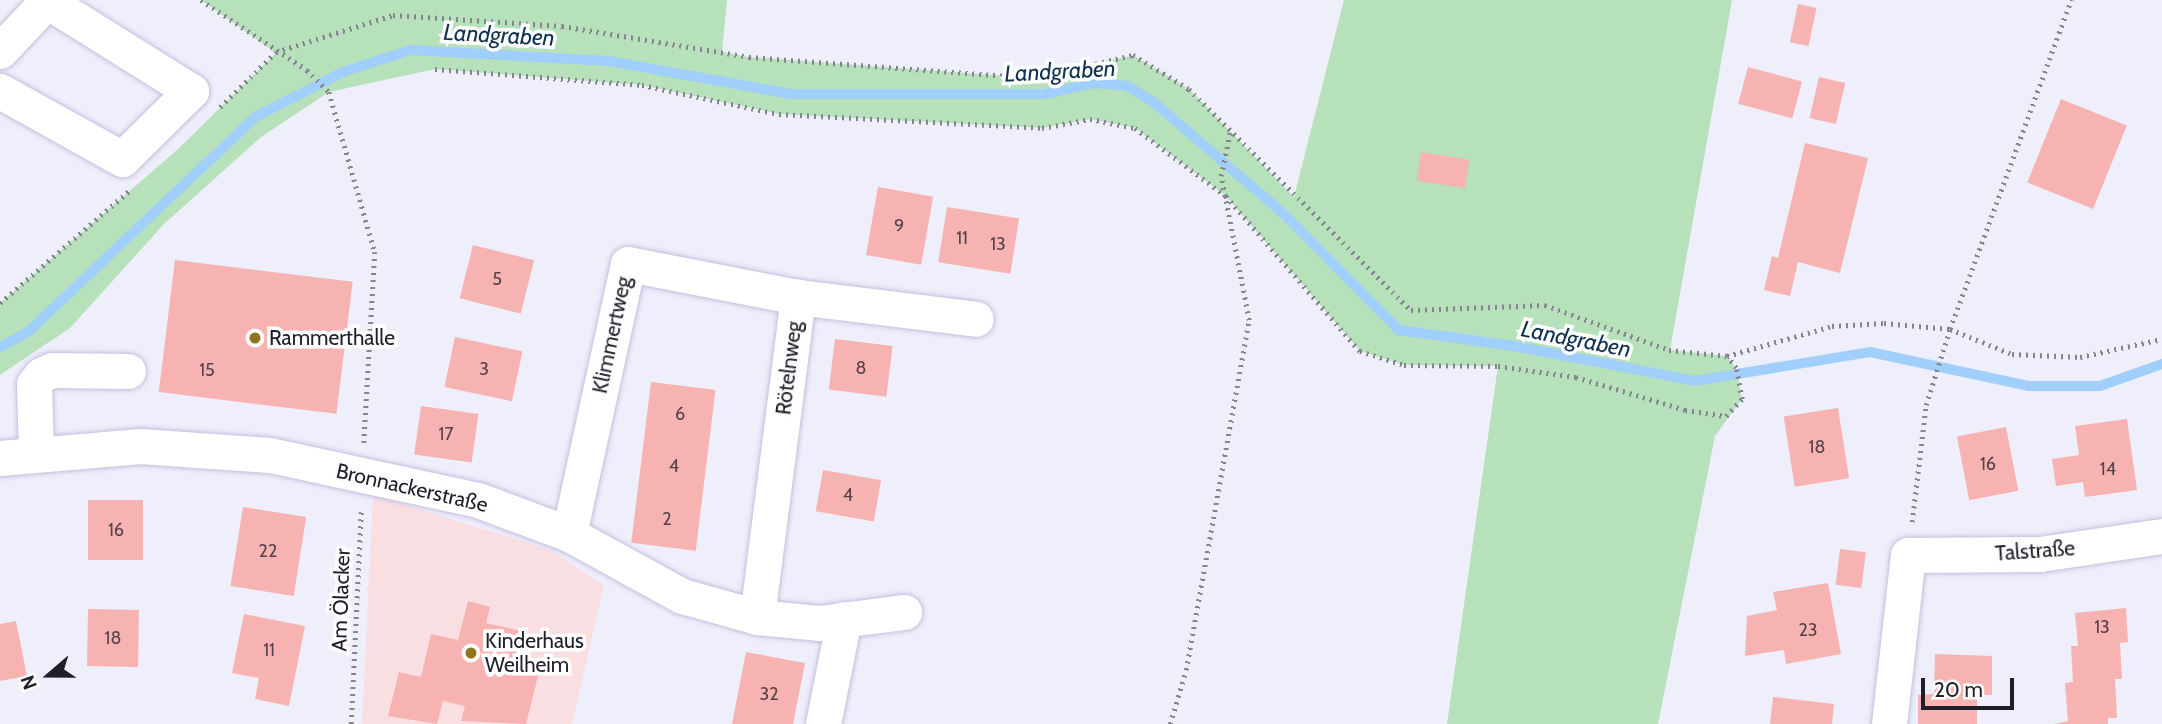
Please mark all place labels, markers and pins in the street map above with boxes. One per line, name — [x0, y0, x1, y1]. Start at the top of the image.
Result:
place label: Rammerthalle — [269, 325, 395, 351]
marker: Rammerthalle — [247, 330, 263, 346]
place label: Kinderhaus Weilheim — [485, 628, 584, 678]
marker: Kinderhaus Weilheim — [463, 645, 479, 661]

